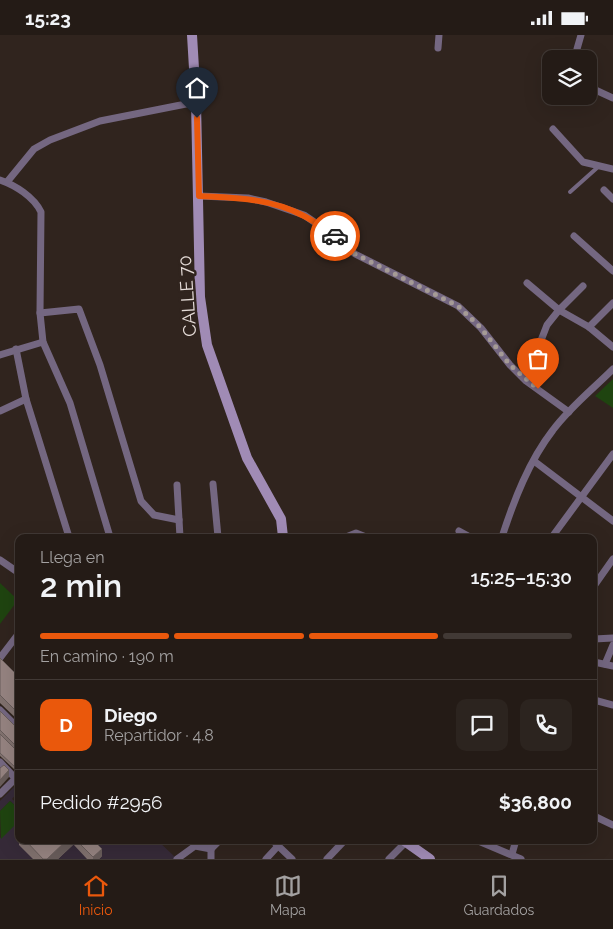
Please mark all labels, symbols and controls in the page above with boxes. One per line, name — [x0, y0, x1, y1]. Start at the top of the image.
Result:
text: 15:23 — [25, 7, 71, 29]
map controls — [542, 50, 597, 105]
button: layers — [542, 50, 597, 105]
pin — [176, 67, 218, 118]
icon: home — [183, 74, 211, 102]
courier — [310, 211, 360, 261]
icon: car — [321, 222, 349, 250]
street label: CALLE 70 — [174, 255, 200, 337]
pin — [517, 338, 559, 389]
icon: bag — [524, 345, 552, 373]
text: Llega en — [40, 548, 104, 567]
text: 15:25–15:30 — [470, 566, 572, 588]
text: 2 min — [40, 567, 122, 604]
text: En camino · 190 m — [40, 647, 174, 666]
button: chat — [456, 699, 508, 751]
button: phone — [520, 699, 572, 751]
text: Diego — [104, 704, 157, 726]
text: D — [59, 714, 73, 736]
text: Repartidor · 4.8 — [104, 726, 214, 745]
text: Pedido #2956 — [40, 791, 162, 813]
text: $36,800 — [499, 791, 572, 813]
tab: Inicio — [79, 872, 112, 918]
tab: Mapa — [270, 872, 306, 918]
tab: Guardados — [463, 872, 534, 918]

